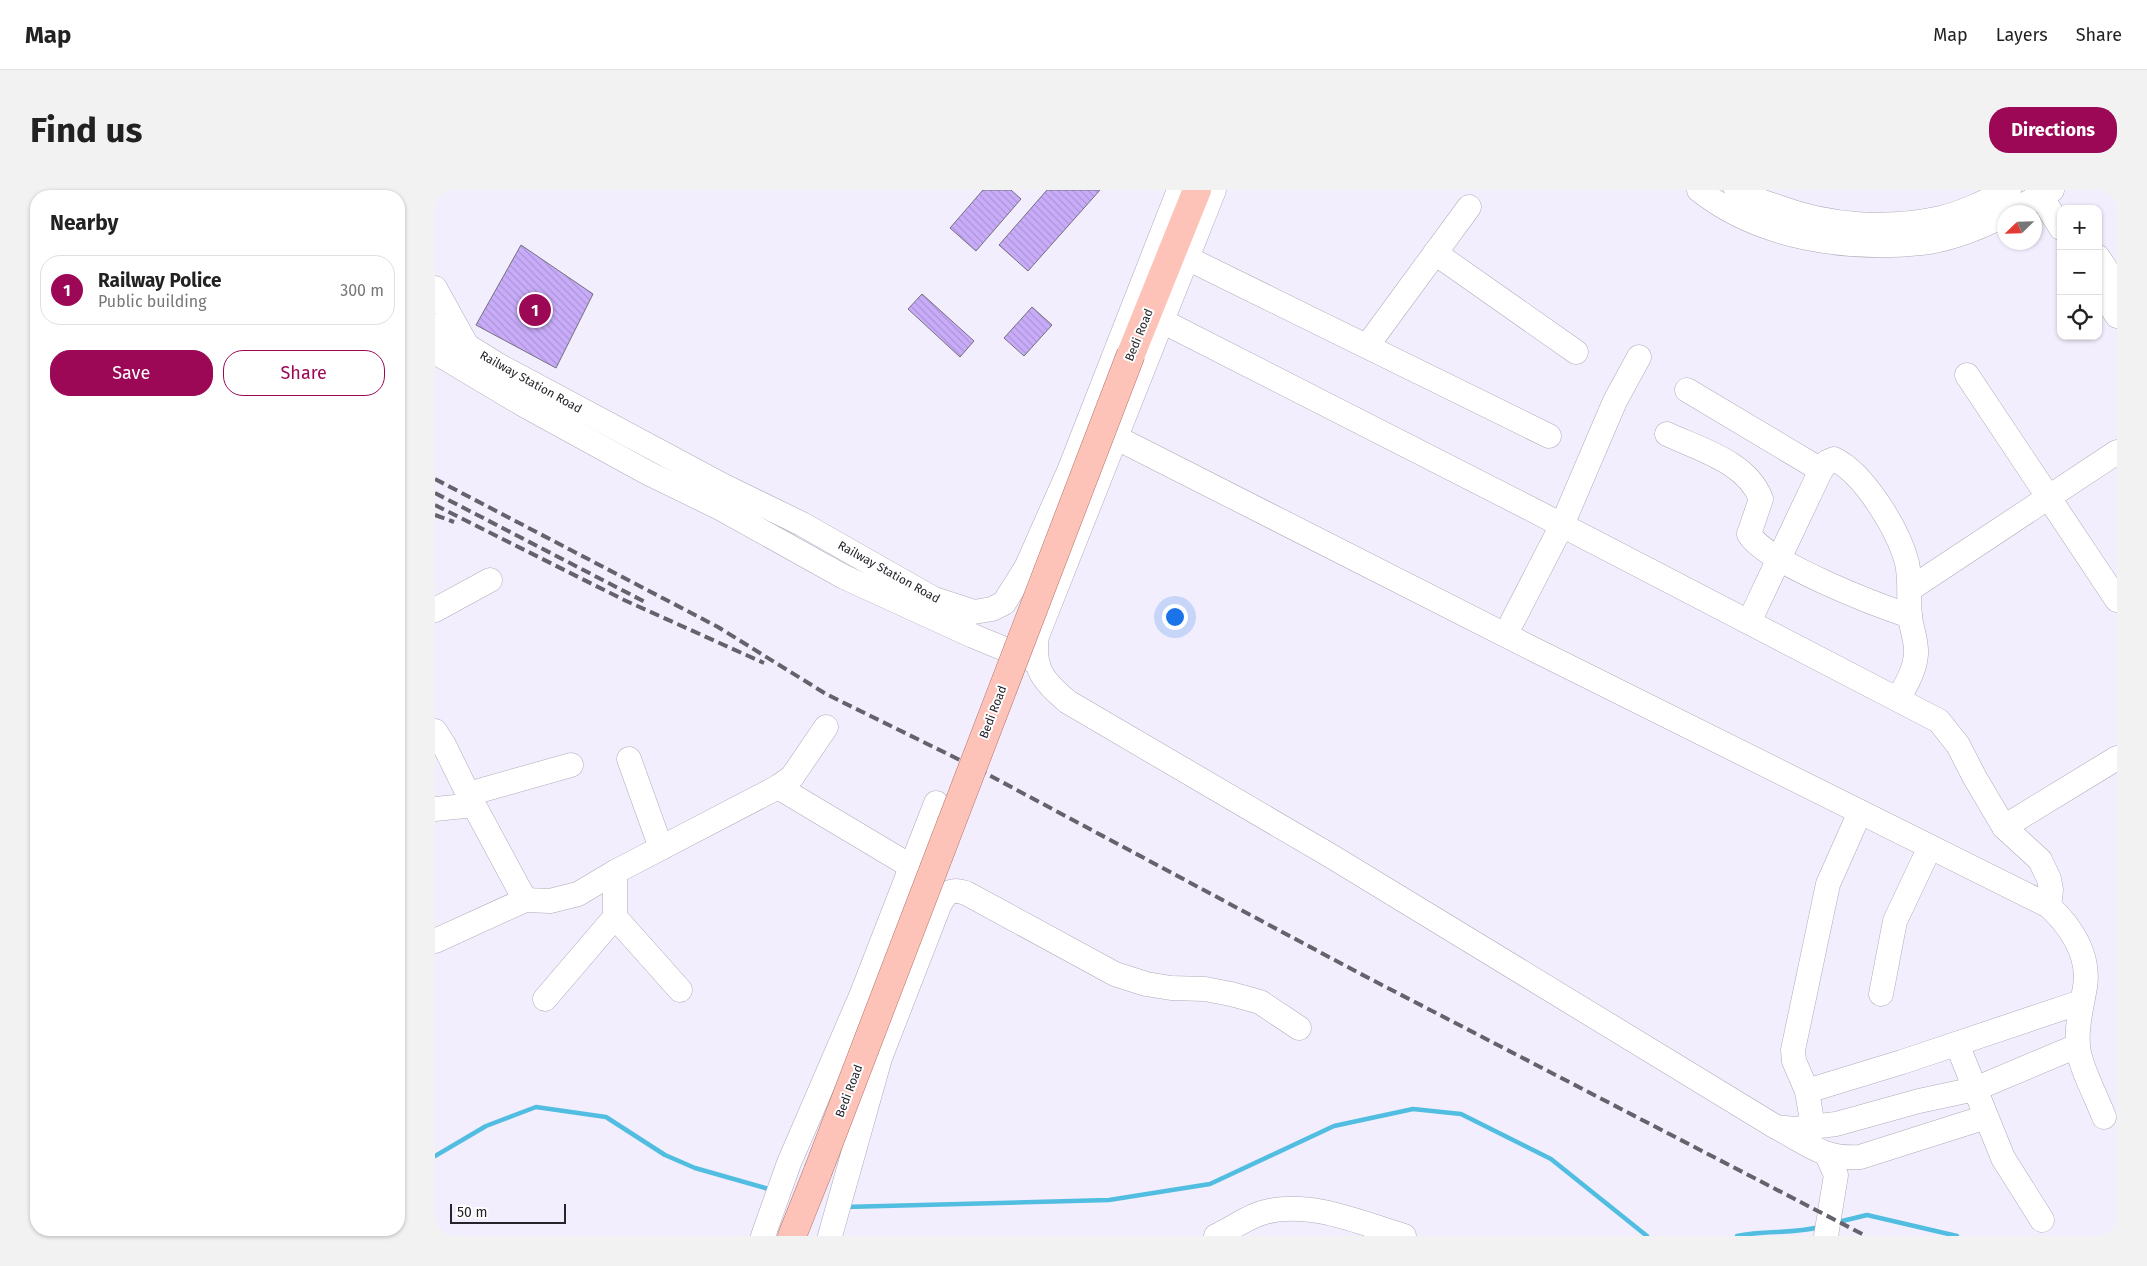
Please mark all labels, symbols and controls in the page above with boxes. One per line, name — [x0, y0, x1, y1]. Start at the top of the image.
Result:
text: Map — [25, 21, 71, 49]
text: Map — [1933, 24, 1968, 46]
text: Layers — [1996, 24, 2048, 46]
text: Share — [2076, 24, 2122, 46]
button: Directions — [1989, 107, 2117, 153]
text: Find us — [30, 109, 142, 151]
north arrow — [1997, 205, 2042, 250]
map controls — [2057, 205, 2102, 340]
button: + — [2057, 205, 2102, 250]
text: Nearby — [50, 210, 118, 236]
button: − — [2057, 250, 2102, 295]
text: Railway Police — [98, 269, 222, 292]
text: 1 — [63, 281, 71, 300]
text: 300 m — [340, 281, 384, 300]
pin: 1 — [519, 291, 551, 329]
text: Public building — [98, 292, 206, 311]
button: locate — [2057, 295, 2102, 340]
street label: Bedi Road — [1122, 307, 1156, 363]
street label: Railway Station Road — [478, 348, 584, 416]
button: Save — [50, 350, 213, 396]
button: Share — [223, 350, 385, 396]
street label: Railway Station Road — [836, 538, 942, 606]
your location — [1162, 604, 1188, 630]
street label: Bedi Road — [977, 684, 1009, 740]
street label: Bedi Road — [833, 1063, 865, 1119]
scale bar — [450, 1201, 566, 1224]
text: 50 m — [457, 1204, 488, 1221]

